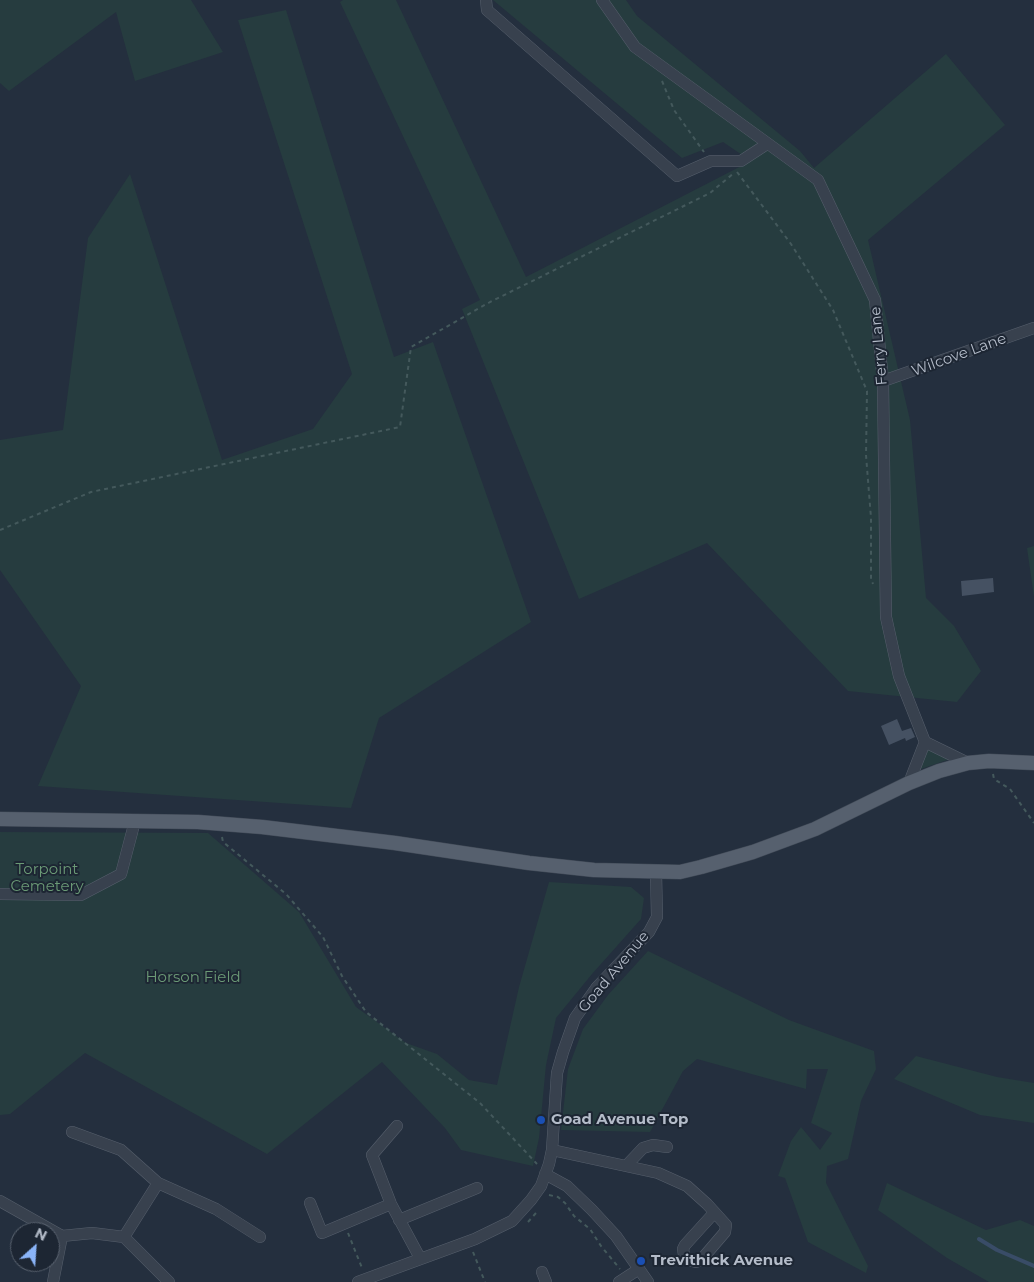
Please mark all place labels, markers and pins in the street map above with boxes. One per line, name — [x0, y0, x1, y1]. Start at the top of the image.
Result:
place label: Goad Avenue Top — [551, 1111, 688, 1129]
marker: Goad Avenue Top — [535, 1114, 547, 1126]
place label: Trevithick Avenue — [651, 1252, 793, 1270]
marker: Trevithick Avenue — [635, 1255, 647, 1267]

